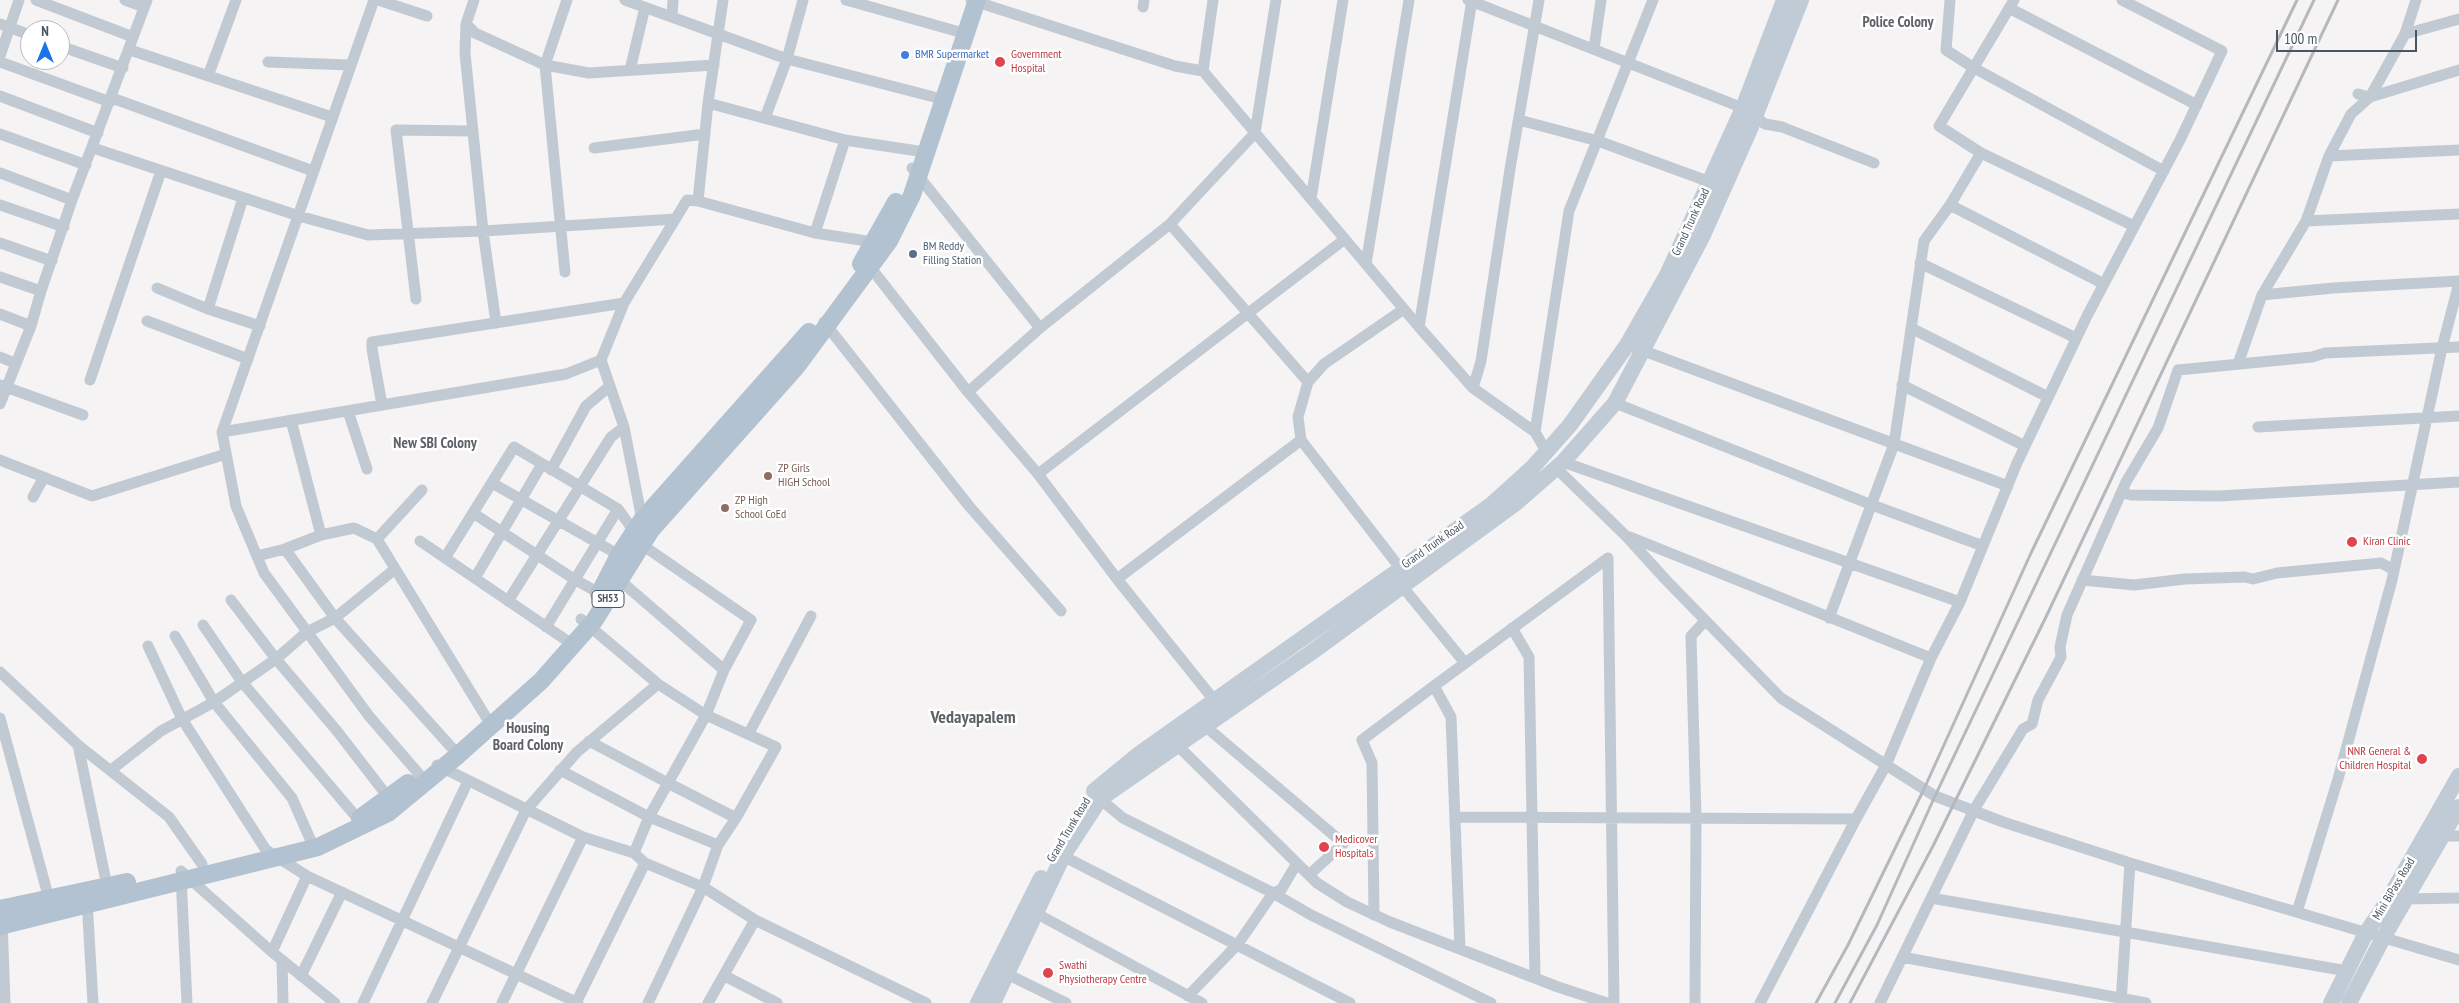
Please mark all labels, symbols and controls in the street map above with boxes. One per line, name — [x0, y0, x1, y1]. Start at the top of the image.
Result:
district label: Police Colony — [1862, 14, 1934, 32]
north arrow — [20, 20, 70, 70]
scale bar — [2279, 20, 2420, 52]
text: N — [41, 22, 49, 40]
text: 100 m — [2284, 29, 2317, 48]
place label: BMR Supermarket — [915, 48, 989, 62]
place label: Government Hospital — [1011, 48, 1061, 76]
marker: BMR Supermarket — [899, 49, 911, 61]
marker: Government Hospital — [993, 55, 1007, 69]
street label: Grand Trunk Road — [1669, 186, 1713, 258]
place label: BM Reddy Filling Station — [923, 240, 981, 268]
marker: BM Reddy Filling Station — [907, 248, 919, 260]
district label: New SBI Colony — [393, 435, 477, 453]
place label: ZP Girls HIGH School — [778, 462, 830, 490]
marker: ZP Girls HIGH School — [762, 470, 774, 482]
place label: ZP High School CoEd — [735, 494, 786, 522]
marker: ZP High School CoEd — [719, 502, 731, 514]
street label: Grand Trunk Road — [1399, 518, 1467, 572]
marker: Kiran Clinic — [2345, 535, 2359, 549]
place label: Kiran Clinic — [2363, 535, 2410, 549]
road number: SH53 — [592, 590, 624, 608]
district label: Vedayapalem — [930, 707, 1016, 729]
district label: Housing Board Colony — [493, 720, 563, 755]
place label: NNR General & Children Hospital — [2339, 745, 2411, 773]
marker: NNR General & Children Hospital — [2415, 752, 2429, 766]
street label: Grand Trunk Road — [1044, 795, 1094, 865]
place label: Medicover Hospitals — [1335, 833, 1377, 861]
marker: Medicover Hospitals — [1317, 840, 1331, 854]
street label: Mini BiPass Road — [2370, 855, 2418, 923]
place label: Swathi Physiotherapy Centre — [1059, 959, 1147, 987]
marker: Swathi Physiotherapy Centre — [1041, 966, 1055, 980]

